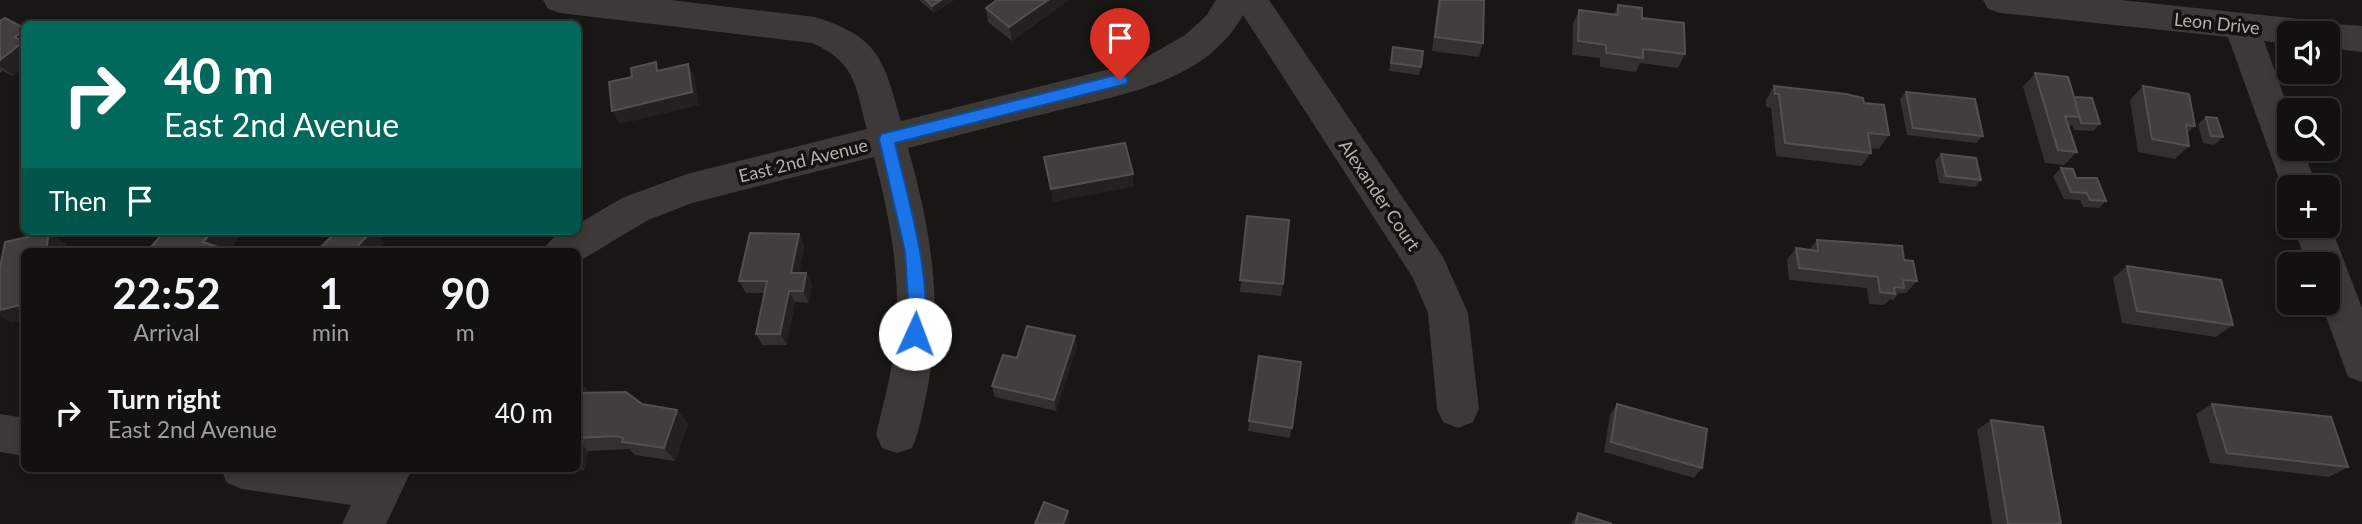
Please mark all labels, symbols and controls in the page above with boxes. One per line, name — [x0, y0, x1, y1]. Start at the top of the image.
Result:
pin — [1090, 8, 1150, 80]
street label: Leon Drive — [2173, 8, 2261, 38]
icon: arrive — [1101, 19, 1139, 57]
map controls — [2277, 21, 2340, 315]
button: sound — [2277, 21, 2340, 84]
text: 40 m — [164, 46, 274, 104]
icon: right — [49, 49, 140, 140]
button: search — [2277, 98, 2340, 161]
text: East 2nd Avenue — [164, 105, 399, 144]
street label: East 2nd Avenue — [736, 133, 870, 187]
street label: Alexander Court — [1335, 135, 1426, 255]
button: + — [2277, 175, 2340, 238]
icon: arrive — [121, 182, 159, 220]
text: Then — [49, 185, 107, 217]
button: − — [2277, 252, 2340, 315]
text: 22:52 — [112, 268, 221, 318]
text: 1 — [319, 268, 343, 318]
text: 90 — [441, 268, 490, 318]
position arrow — [878, 297, 952, 371]
text: Arrival — [133, 318, 200, 346]
text: min — [312, 318, 349, 346]
text: m — [456, 318, 475, 346]
text: Turn right — [108, 383, 221, 415]
icon: right — [49, 394, 87, 432]
text: 40 m — [495, 397, 553, 429]
text: East 2nd Avenue — [108, 415, 277, 443]

